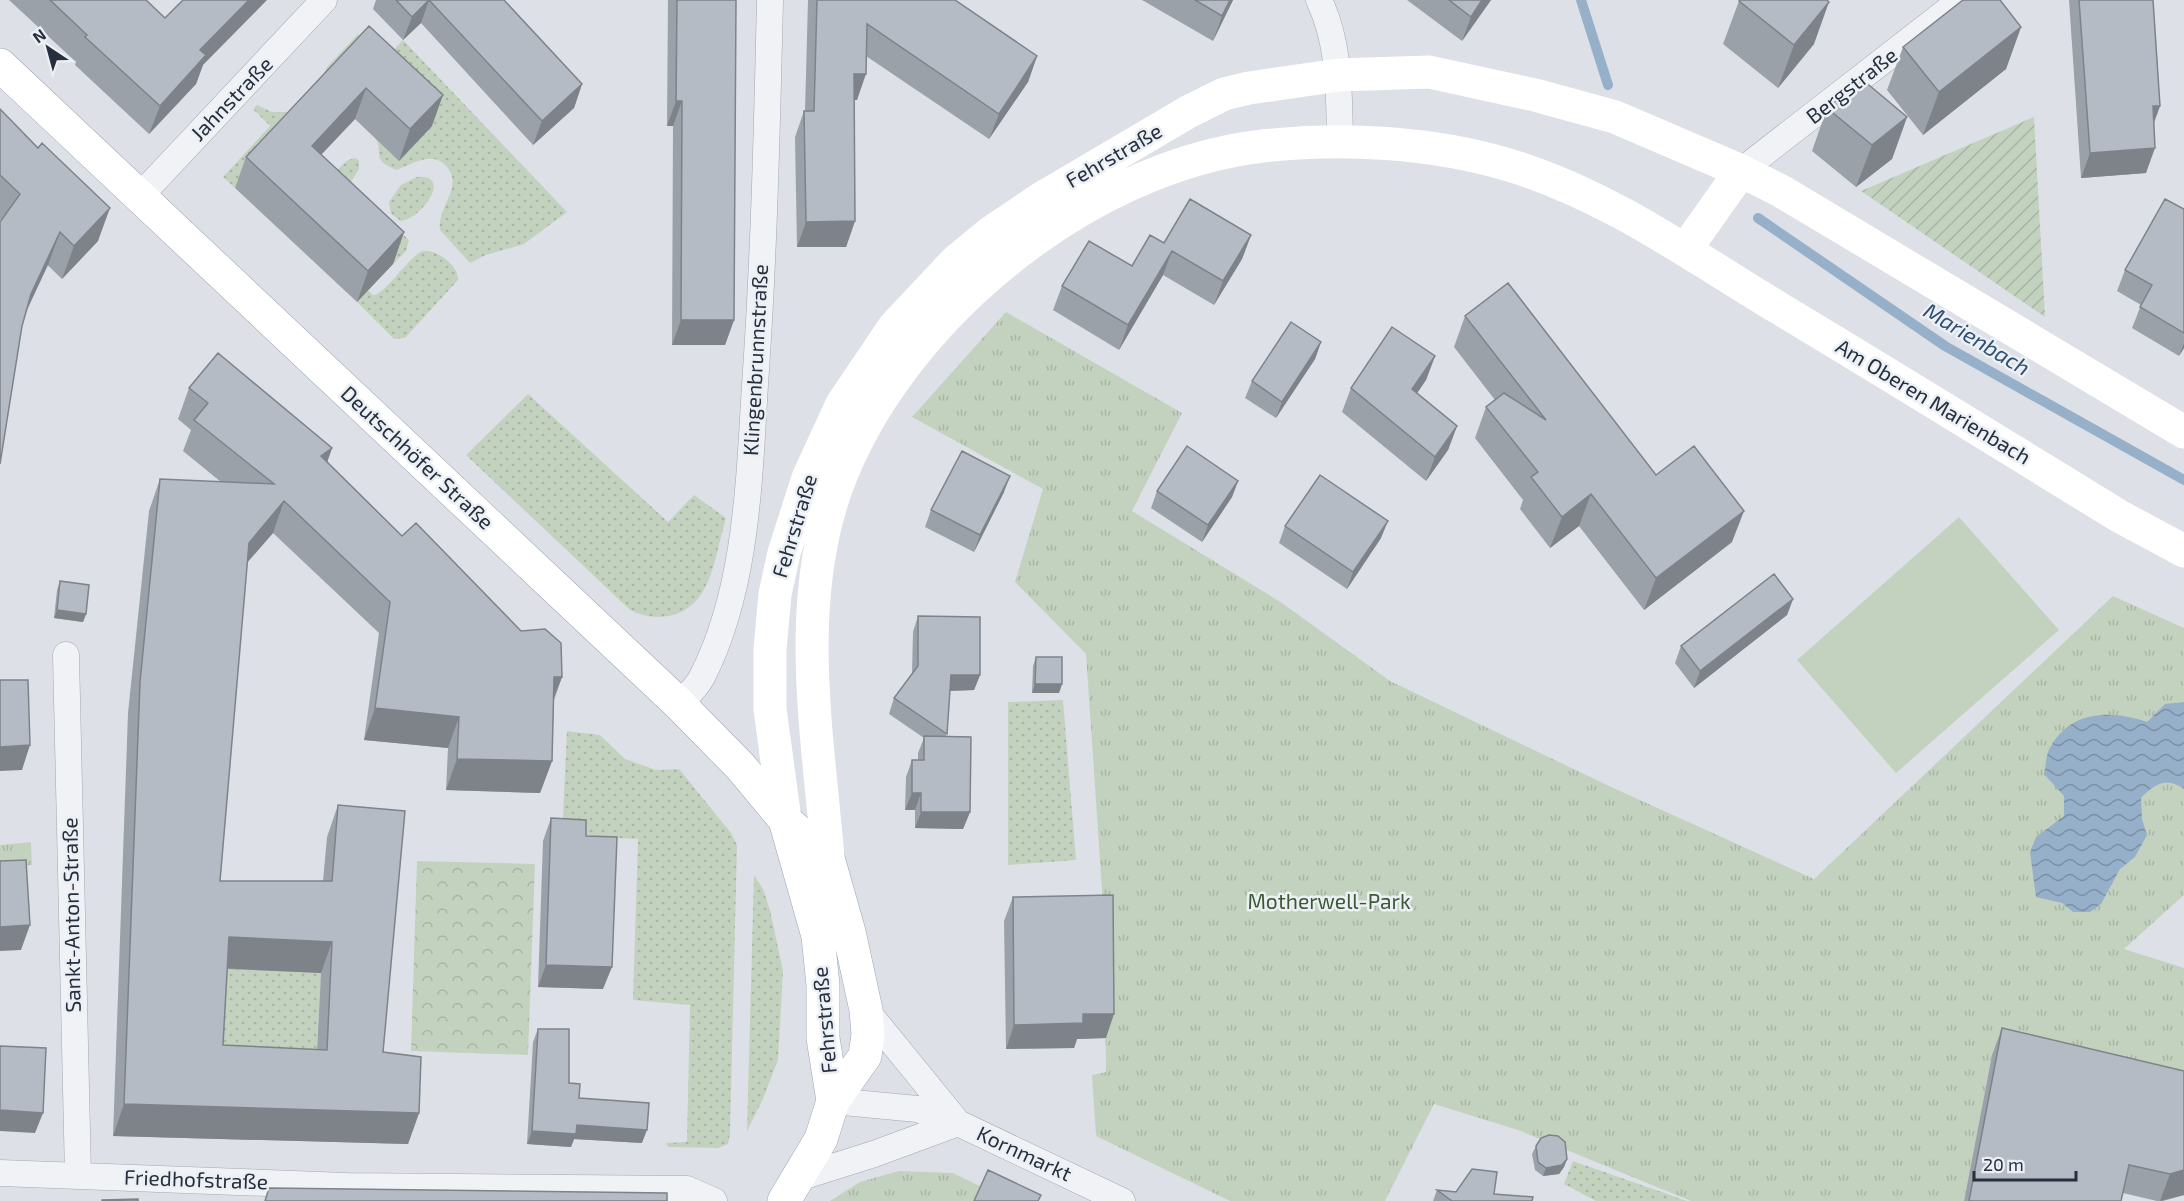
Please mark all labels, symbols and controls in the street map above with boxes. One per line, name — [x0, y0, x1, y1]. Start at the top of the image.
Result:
north arrow — [18, 18, 78, 78]
text: N — [29, 24, 49, 47]
street label: Bergstraße — [1801, 42, 1901, 128]
street label: Jahnstraße — [185, 51, 277, 145]
street label: Fehrstraße — [1061, 117, 1166, 192]
street label: Klingenbrunnstraße — [737, 263, 772, 456]
water label: Marienbach — [1920, 296, 2035, 380]
street label: Am Oberen Marienbach — [1832, 333, 2036, 469]
street label: Deutschhöfer Straße — [337, 380, 499, 534]
street label: Fehrstraße — [766, 471, 821, 580]
street label: Sankt-Anton-Straße — [56, 817, 85, 1013]
park label: Motherwell-Park — [1247, 888, 1411, 913]
street label: Fehrstraße — [806, 966, 841, 1074]
street label: Kornmarkt — [973, 1120, 1076, 1185]
scale bar — [1974, 1144, 2076, 1182]
text: 20 m — [1983, 1153, 2024, 1175]
street label: Friedhofstraße — [124, 1163, 268, 1194]

